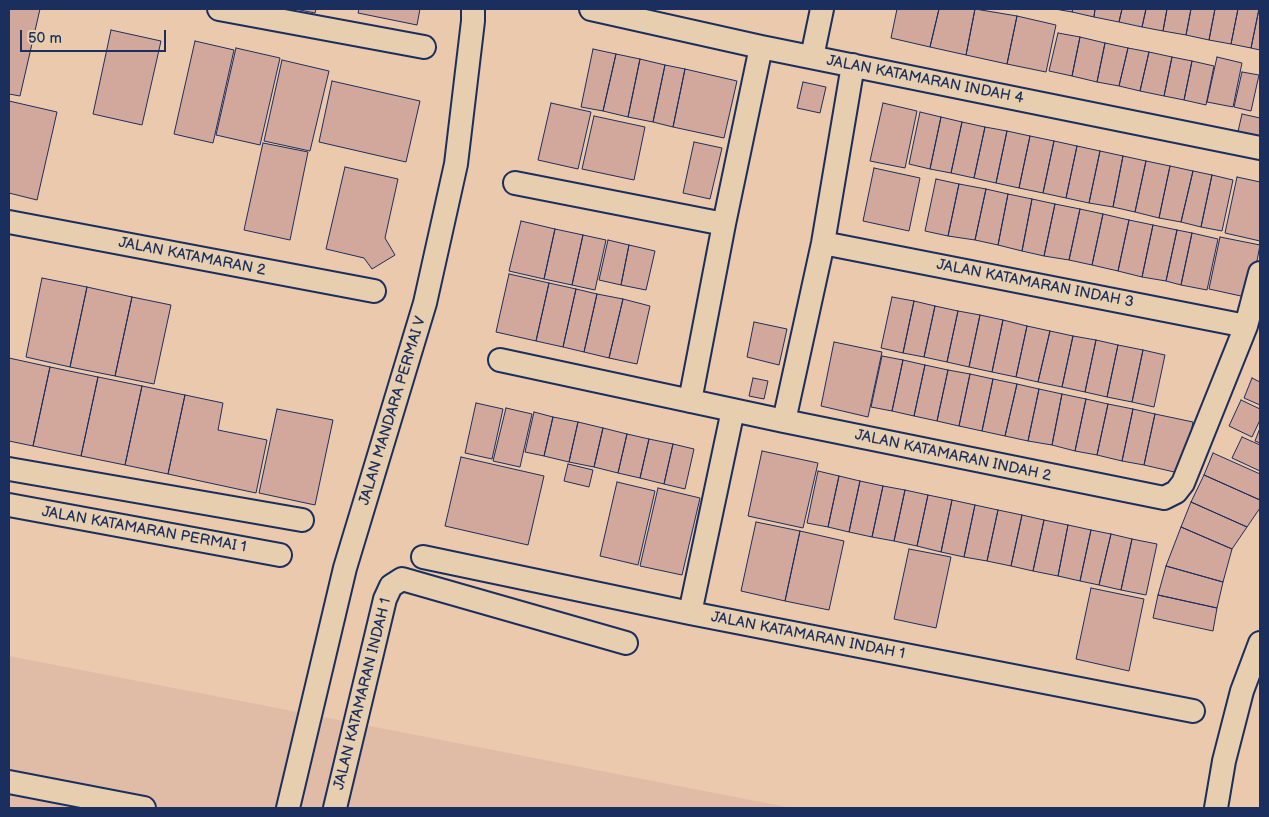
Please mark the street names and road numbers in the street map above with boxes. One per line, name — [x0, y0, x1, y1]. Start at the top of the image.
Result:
street label: JALAN KATAMARAN INDAH 4 — [825, 52, 1025, 108]
street label: JALAN KATAMARAN 2 — [117, 234, 267, 280]
street label: JALAN KATAMARAN INDAH 3 — [935, 256, 1135, 312]
street label: JALAN MANDARA PERMAI V — [356, 314, 430, 508]
street label: JALAN KATAMARAN INDAH 2 — [853, 426, 1053, 486]
street label: JALAN KATAMARAN PERMAI 1 — [40, 503, 248, 557]
street label: JALAN KATAMARAN INDAH 1 — [330, 596, 396, 792]
street label: JALAN KATAMARAN INDAH 1 — [710, 608, 906, 664]

